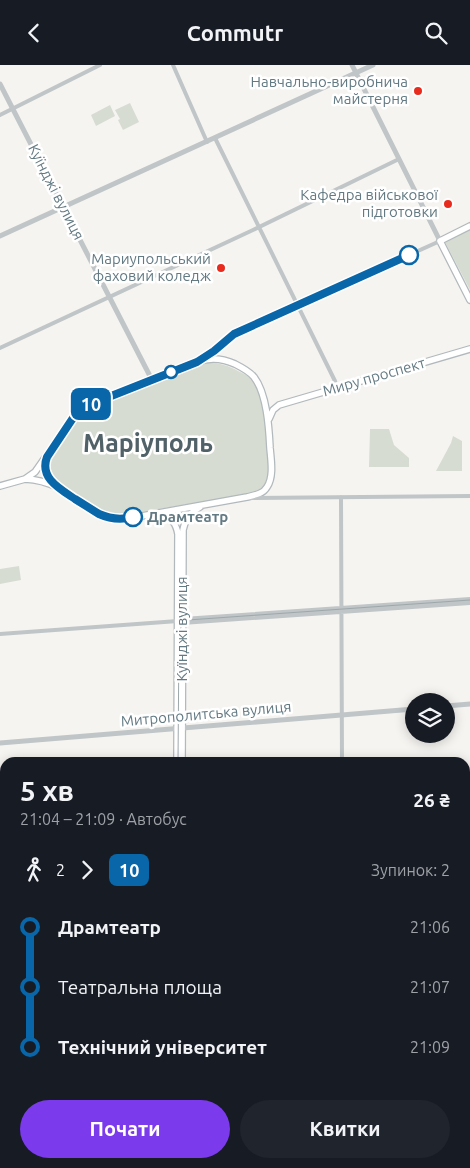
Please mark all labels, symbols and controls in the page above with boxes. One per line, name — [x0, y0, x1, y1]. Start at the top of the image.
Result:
icon: back — [20, 19, 48, 47]
icon: search — [422, 19, 450, 47]
text: Commutr — [187, 20, 283, 45]
place label: Навчально-виробнича майстерня — [251, 73, 408, 107]
marker: Навчально-виробнича майстерня — [412, 85, 424, 97]
street label: Куїнджі вулиця — [25, 141, 88, 243]
place label: Кафедра військової підготовки — [300, 186, 438, 220]
marker: Кафедра військової підготовки — [442, 198, 454, 210]
unlabelled marker — [399, 245, 419, 265]
place label: Мариупольський фаховий коледж — [91, 250, 211, 284]
marker: Мариупольський фаховий коледж — [215, 262, 227, 274]
street label: Миру проспект — [321, 354, 427, 399]
unlabelled marker — [164, 365, 178, 379]
line badge: 10 — [68, 388, 114, 420]
text: 10 — [81, 394, 101, 414]
district label: Маріуполь — [83, 429, 213, 457]
marker: Драмтеатр — [123, 507, 143, 527]
place label: Драмтеатр — [147, 508, 228, 525]
street label: Куїнджі вулиця — [173, 576, 190, 682]
map controls — [405, 693, 455, 743]
button: layers — [405, 693, 455, 743]
street label: Митрополитська вулиця — [120, 698, 292, 729]
text: 5 хв — [20, 775, 74, 806]
text: 26 ₴ — [413, 789, 450, 811]
text: 21:04 – 21:09 · Автобус — [20, 810, 187, 828]
icon: walk — [20, 856, 48, 884]
icon: forward — [73, 856, 101, 884]
text: 10 — [119, 860, 139, 880]
text: 2 — [56, 861, 65, 879]
text: Зупинок: 2 — [371, 861, 450, 879]
text: Драмтеатр — [58, 916, 161, 938]
text: 21:06 — [410, 918, 450, 936]
text: Театральна площа — [58, 976, 222, 998]
text: 21:07 — [410, 978, 450, 996]
text: Технічний університет — [58, 1036, 267, 1058]
text: 21:09 — [410, 1038, 450, 1056]
button: Почати — [20, 1100, 230, 1158]
button: Квитки — [240, 1100, 450, 1158]

